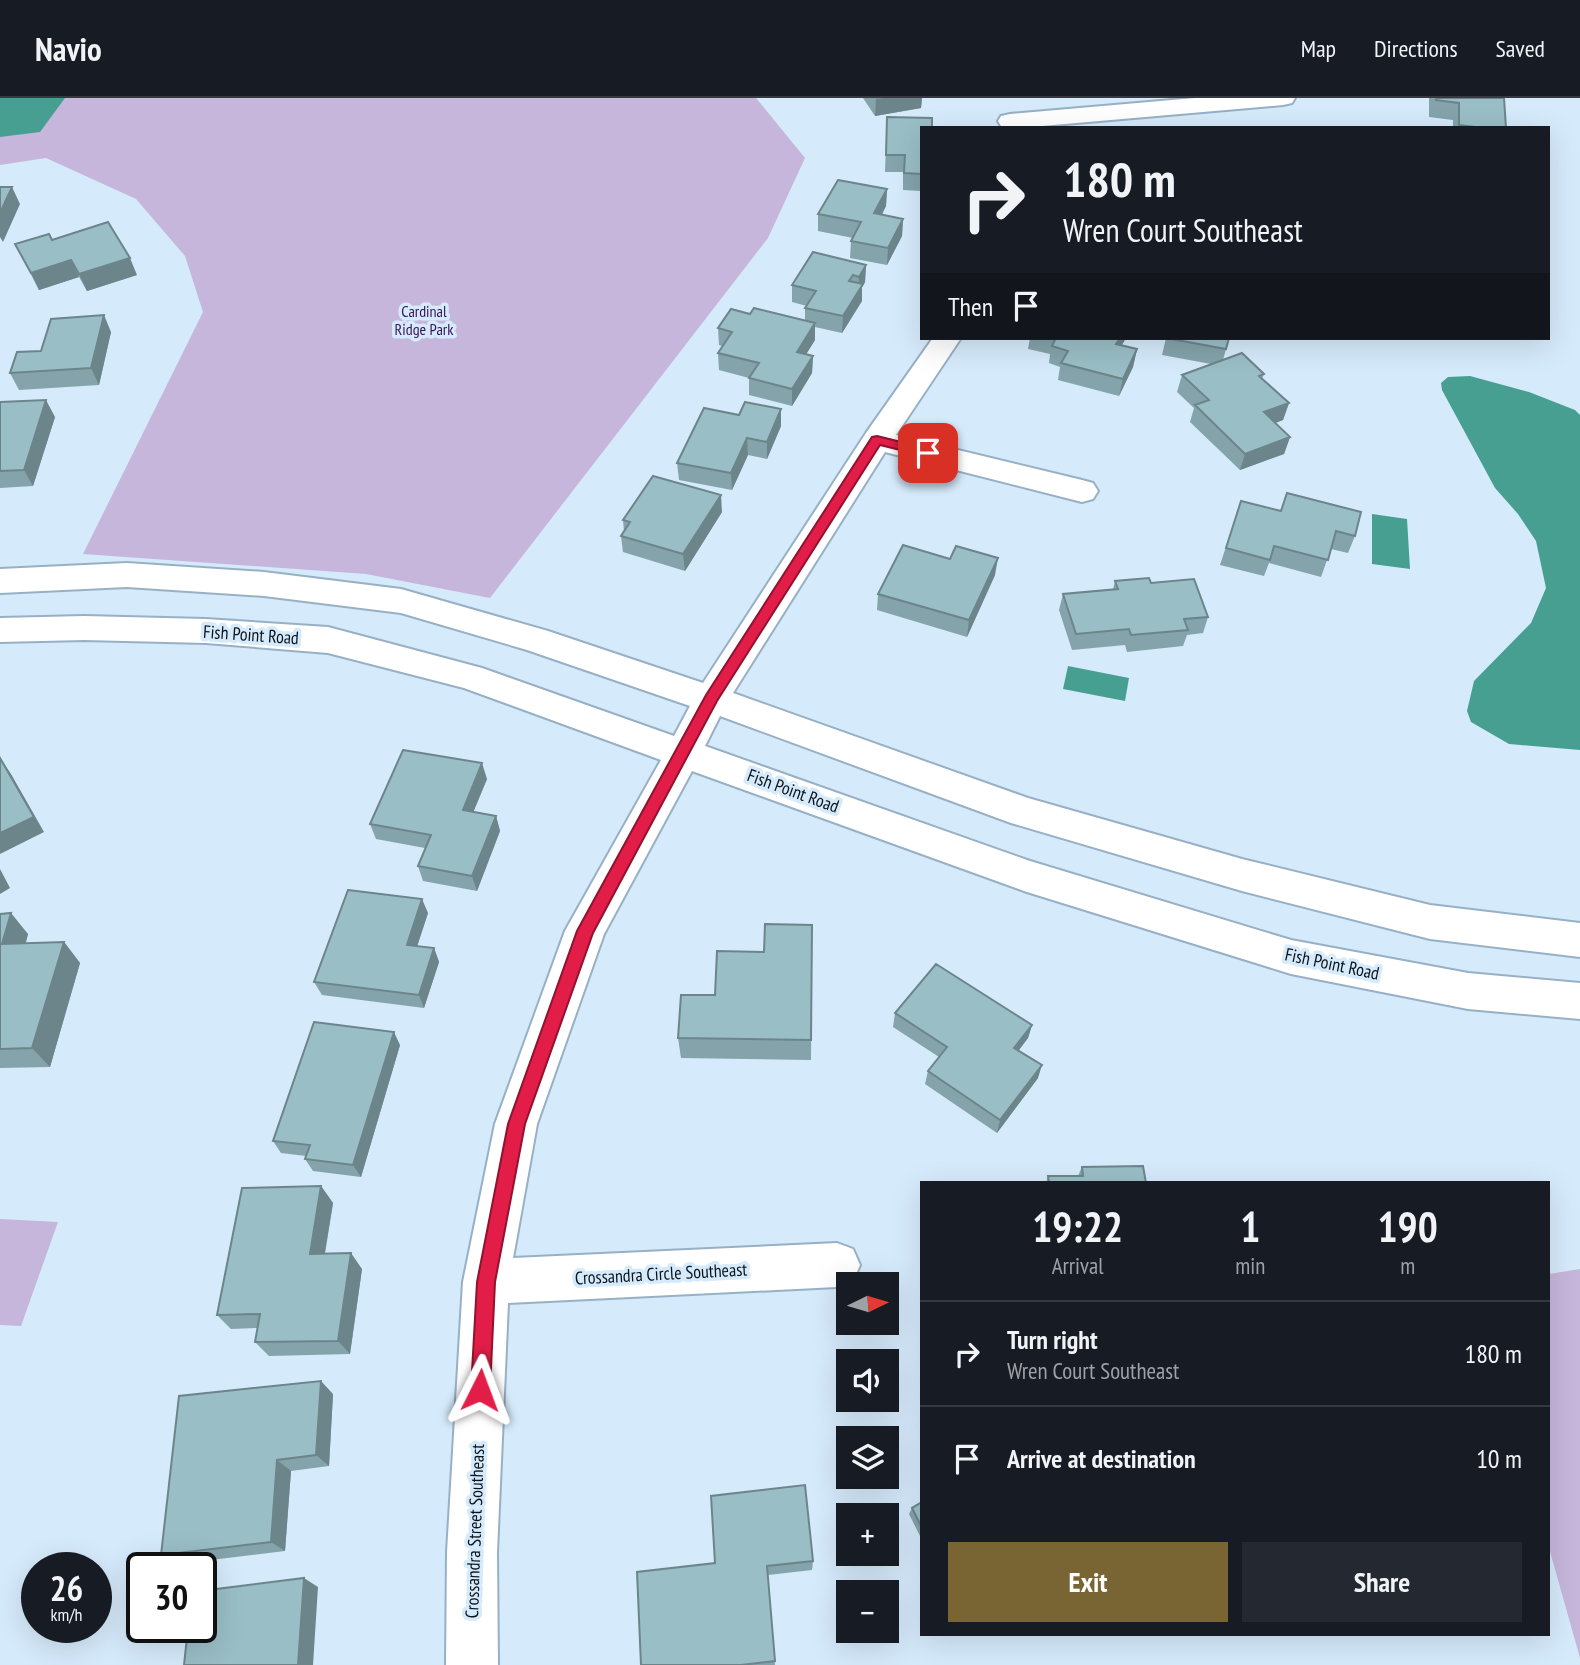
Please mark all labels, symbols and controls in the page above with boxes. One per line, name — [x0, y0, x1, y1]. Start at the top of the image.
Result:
text: Navio — [35, 27, 102, 70]
text: Map — [1301, 33, 1336, 64]
text: Directions — [1374, 33, 1458, 64]
text: Saved — [1496, 33, 1545, 64]
text: 180 m — [1063, 147, 1176, 211]
icon: right — [948, 154, 1039, 245]
text: Wren Court Southeast — [1063, 209, 1303, 251]
icon: arrive — [1007, 287, 1045, 325]
text: Then — [948, 290, 993, 323]
park label: Cardinal Ridge Park — [395, 301, 454, 339]
pin — [898, 423, 958, 483]
icon: arrive — [909, 434, 947, 472]
street label: Fish Point Road — [202, 620, 300, 649]
street label: Fish Point Road — [744, 763, 842, 818]
street label: Fish Point Road — [1283, 942, 1381, 985]
text: 19:22 — [1032, 1199, 1123, 1254]
text: 1 — [1240, 1199, 1260, 1254]
text: 190 — [1378, 1199, 1438, 1254]
text: Arrival — [1052, 1251, 1104, 1280]
text: min — [1235, 1251, 1265, 1280]
text: m — [1400, 1251, 1415, 1280]
street label: Crossandra Circle Southeast — [574, 1258, 748, 1289]
north arrow — [836, 1272, 900, 1335]
map controls — [836, 1272, 899, 1643]
text: Turn right — [1007, 1323, 1098, 1356]
icon: right — [948, 1335, 986, 1373]
text: 180 m — [1464, 1337, 1522, 1370]
button: sound — [836, 1349, 899, 1412]
position arrow — [443, 1353, 517, 1427]
text: Wren Court Southeast — [1007, 1356, 1179, 1385]
button: layers — [836, 1426, 899, 1489]
icon: arrive — [948, 1440, 986, 1478]
text: Arrive at destination — [1007, 1442, 1196, 1475]
text: 10 m — [1476, 1442, 1522, 1475]
street label: Crossandra Street Southeast — [460, 1443, 489, 1619]
button: + — [836, 1503, 899, 1566]
button: Exit — [948, 1542, 1228, 1622]
button: Share — [1242, 1542, 1522, 1622]
speed limit sign: 30 — [126, 1552, 217, 1643]
text: 26 — [50, 1565, 83, 1611]
button: − — [836, 1580, 899, 1643]
text: km/h — [51, 1603, 82, 1626]

